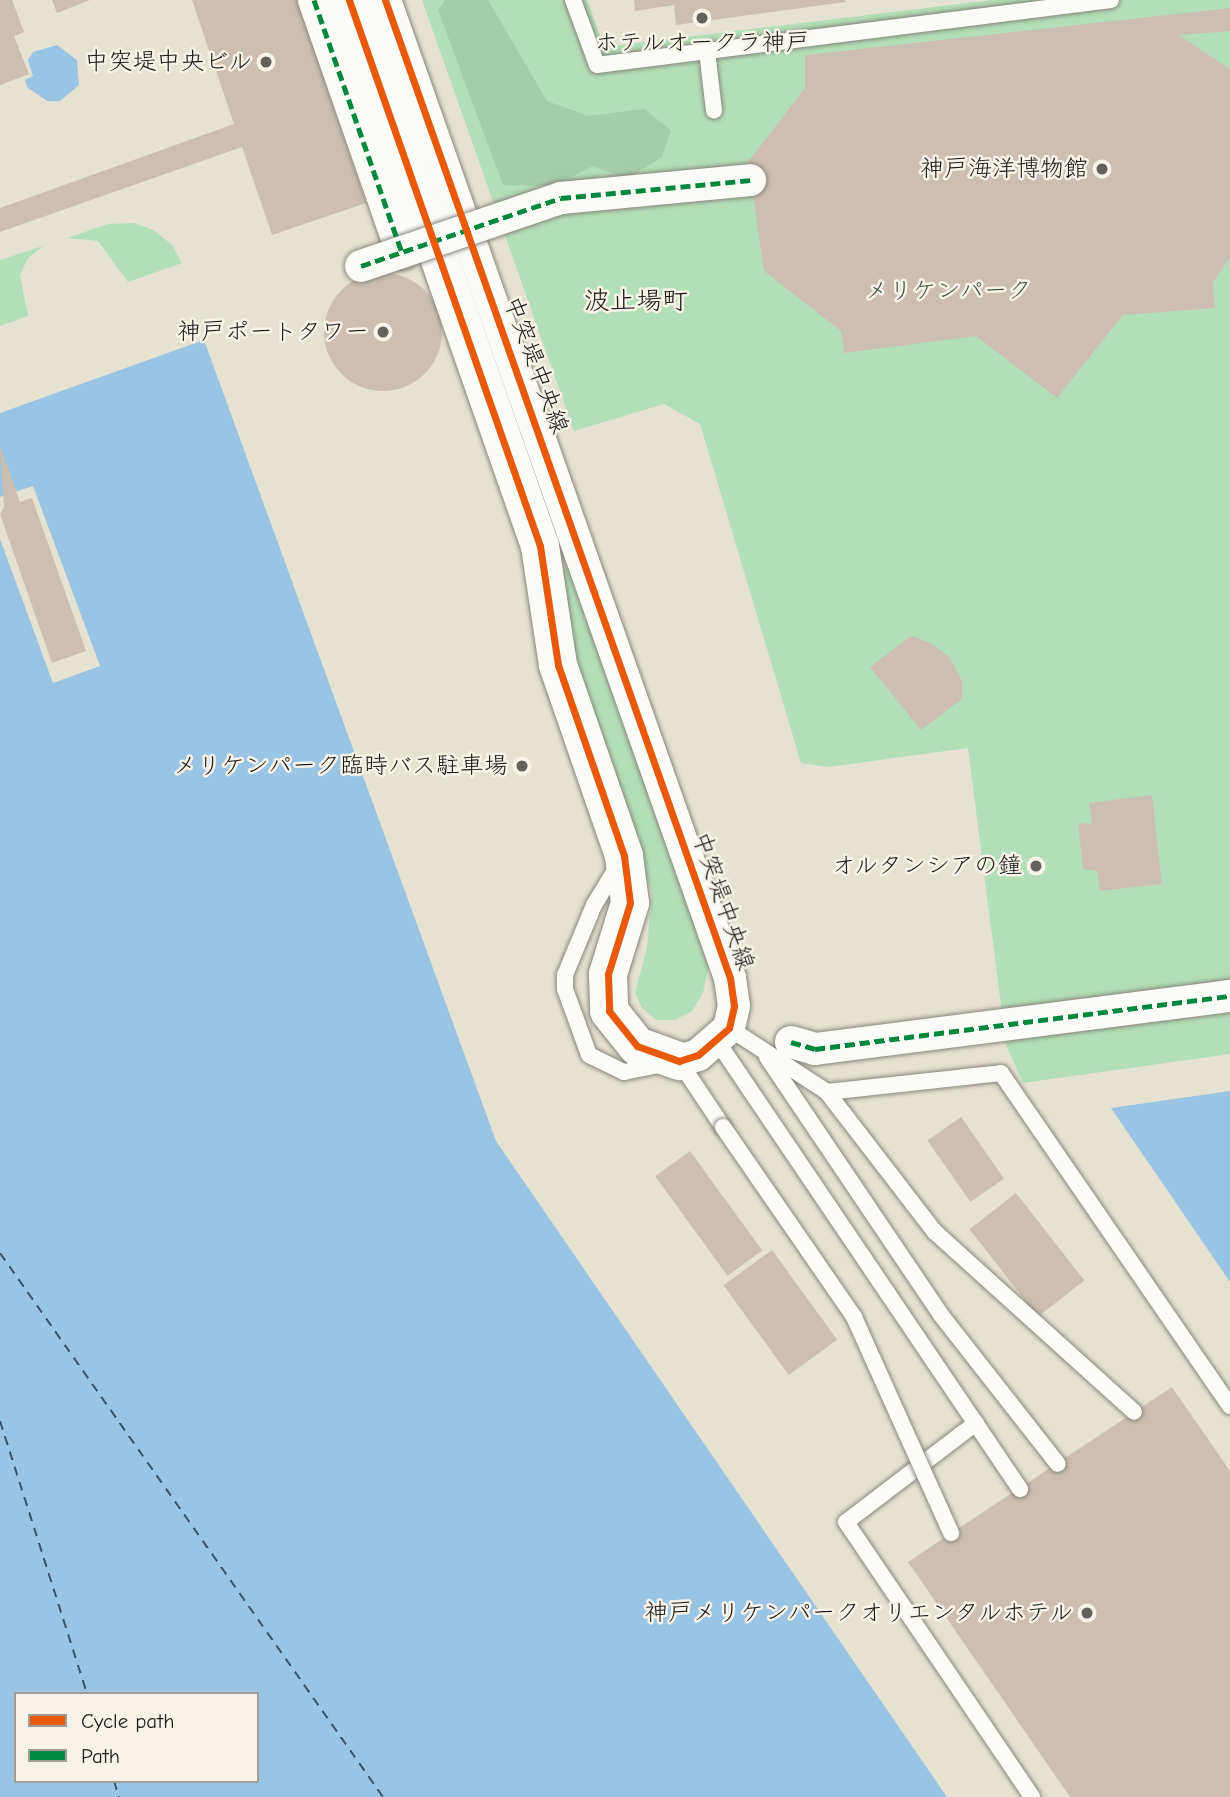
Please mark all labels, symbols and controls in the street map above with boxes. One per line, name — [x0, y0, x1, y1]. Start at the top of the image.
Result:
marker: ホテルオークラ神戸 — [694, 10, 710, 26]
place label: ホテルオークラ神戸 — [594, 29, 810, 57]
place label: 中突堤中央ビル — [84, 48, 252, 76]
marker: 中突堤中央ビル — [258, 54, 274, 70]
place label: 神戸海洋博物館 — [920, 155, 1088, 183]
marker: 神戸海洋博物館 — [1094, 161, 1110, 177]
park label: メリケンパーク — [864, 277, 1032, 305]
district label: 波止場町 — [584, 286, 688, 318]
street label: 中突堤中央線 — [498, 292, 574, 438]
place label: 神戸ポートタワー — [177, 318, 369, 346]
marker: 神戸ポートタワー — [375, 324, 391, 340]
place label: メリケンパーク臨時バス駐車場 — [172, 752, 508, 780]
marker: メリケンパーク臨時バス駐車場 — [514, 758, 530, 774]
street label: 中突堤中央線 — [686, 828, 760, 974]
place label: オルタンシアの鐘 — [830, 852, 1022, 880]
marker: オルタンシアの鐘 — [1028, 858, 1044, 874]
place label: 神戸メリケンパークオリエンタルホテル — [641, 1599, 1073, 1627]
marker: 神戸メリケンパークオリエンタルホテル — [1079, 1605, 1095, 1621]
legend — [14, 1692, 259, 1783]
text: Cycle path — [81, 1709, 174, 1733]
text: Path — [81, 1744, 120, 1768]

